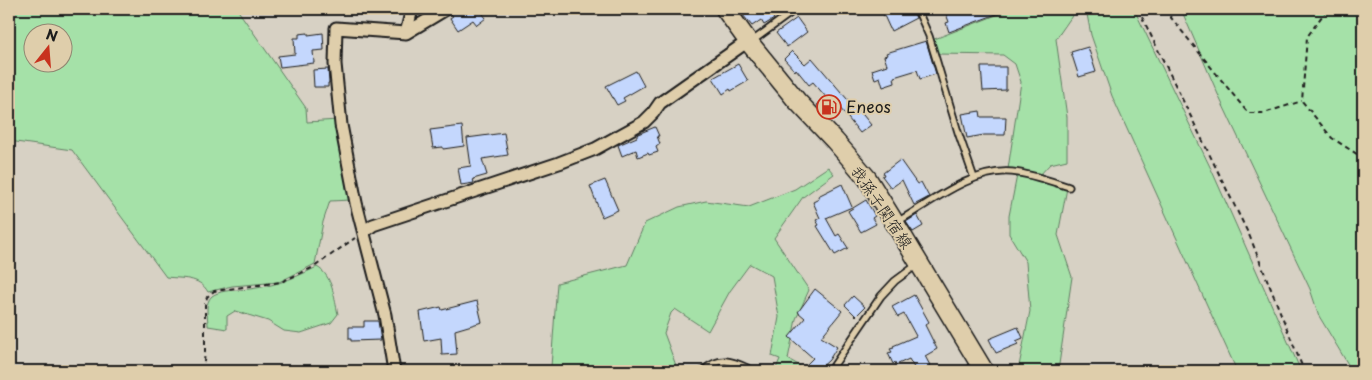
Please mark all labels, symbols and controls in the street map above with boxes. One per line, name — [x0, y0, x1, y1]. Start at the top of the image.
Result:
north arrow — [22, 22, 72, 72]
text: N — [44, 23, 60, 47]
fuel station icon: Eneos — [816, 94, 842, 120]
place label: Eneos — [846, 94, 891, 118]
street label: 我孫子関宿線 — [846, 160, 920, 253]

